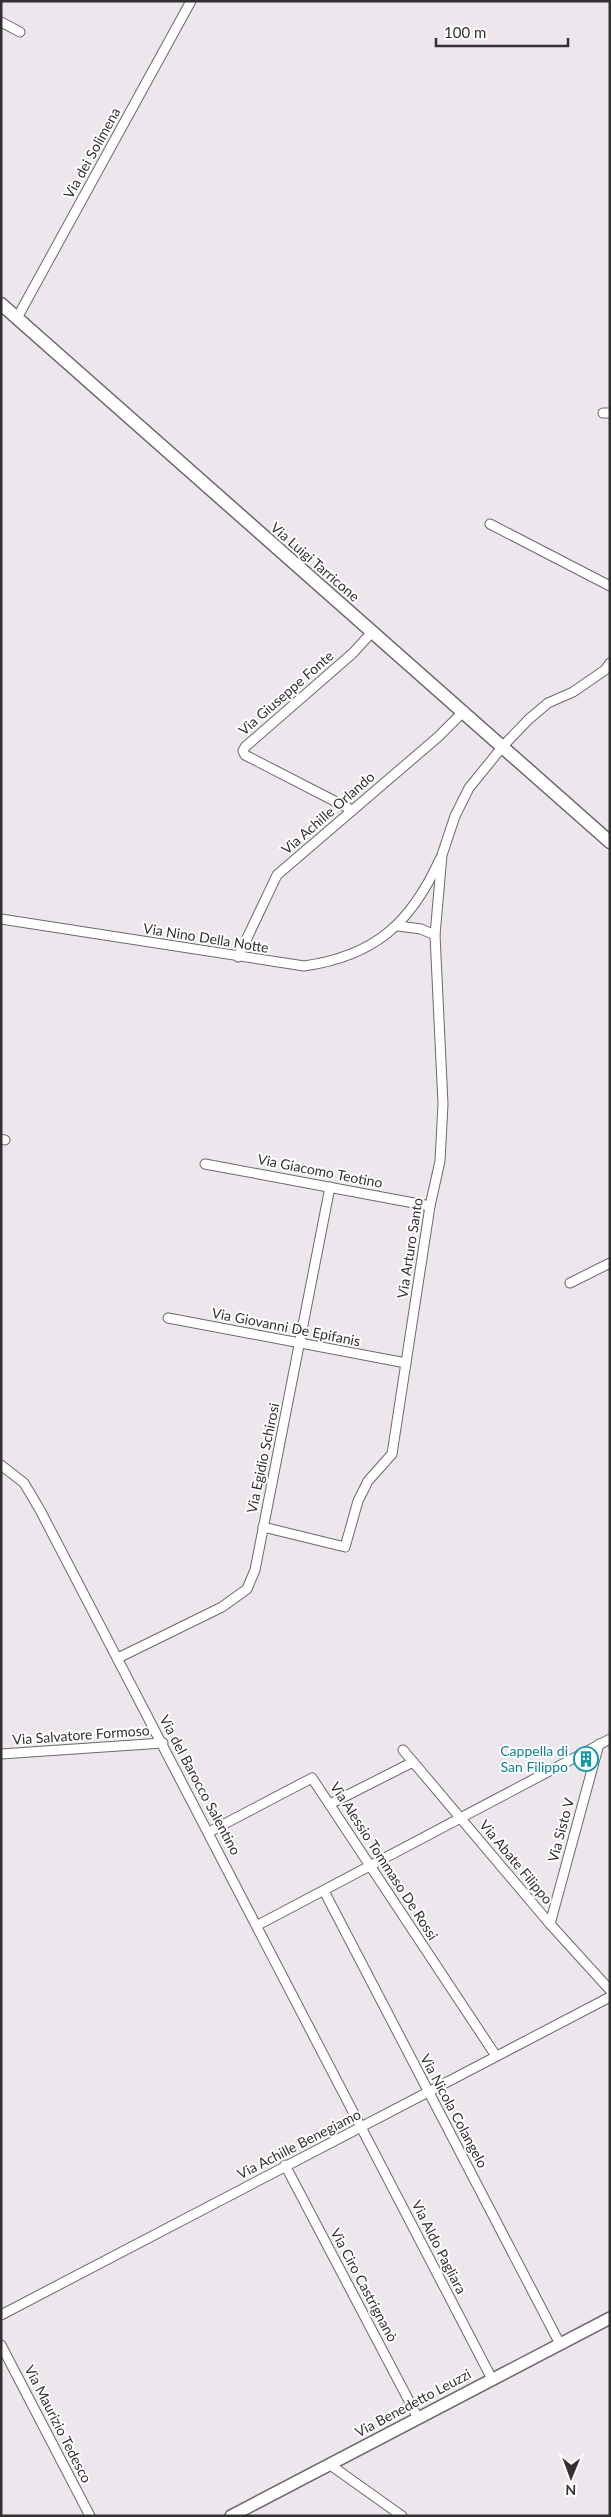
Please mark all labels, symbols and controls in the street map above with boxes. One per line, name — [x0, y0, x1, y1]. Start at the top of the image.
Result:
scale bar — [436, 15, 568, 47]
text: 100 m — [444, 23, 486, 41]
street label: Via dei Solimena — [60, 104, 124, 201]
street label: Via Luigi Tarricone — [267, 518, 363, 605]
street label: Via Giuseppe Fonte — [235, 647, 337, 738]
street label: Via Achille Orlando — [278, 768, 378, 858]
street label: Via Nino Della Notte — [142, 919, 270, 956]
street label: Via Giacomo Teotino — [256, 1150, 384, 1191]
street label: Via Arturo Santo — [393, 1196, 426, 1299]
street label: Via Giovanni De Epifanis — [210, 1304, 362, 1349]
street label: Via Egidio Schirosi — [243, 1401, 282, 1515]
street label: Via del Barocco Salentino — [156, 1712, 245, 1858]
street label: Via Salvatore Formoso — [12, 1721, 150, 1748]
place label: Cappella di San Filippo — [500, 1742, 568, 1775]
building icon: Cappella di San Filippo — [573, 1746, 599, 1772]
street label: Via Alessio Tommaso De Rossi — [327, 1779, 442, 1943]
street label: Via Sisto V — [544, 1795, 577, 1864]
street label: Via Abate Filippo — [476, 1816, 557, 1907]
street label: Via Nicola Colangelo — [417, 2051, 492, 2171]
street label: Via Achille Benegiamo — [234, 2105, 363, 2182]
street label: Via Aldo Pagliara — [408, 2197, 470, 2297]
street label: Via Ciro Castrignanò — [327, 2225, 402, 2344]
street label: Via Maurizio Tedesco — [21, 2362, 96, 2486]
street label: Via Benedetto Leuzzi — [352, 2365, 474, 2440]
north arrow — [546, 2452, 596, 2502]
text: N — [565, 2482, 576, 2499]

